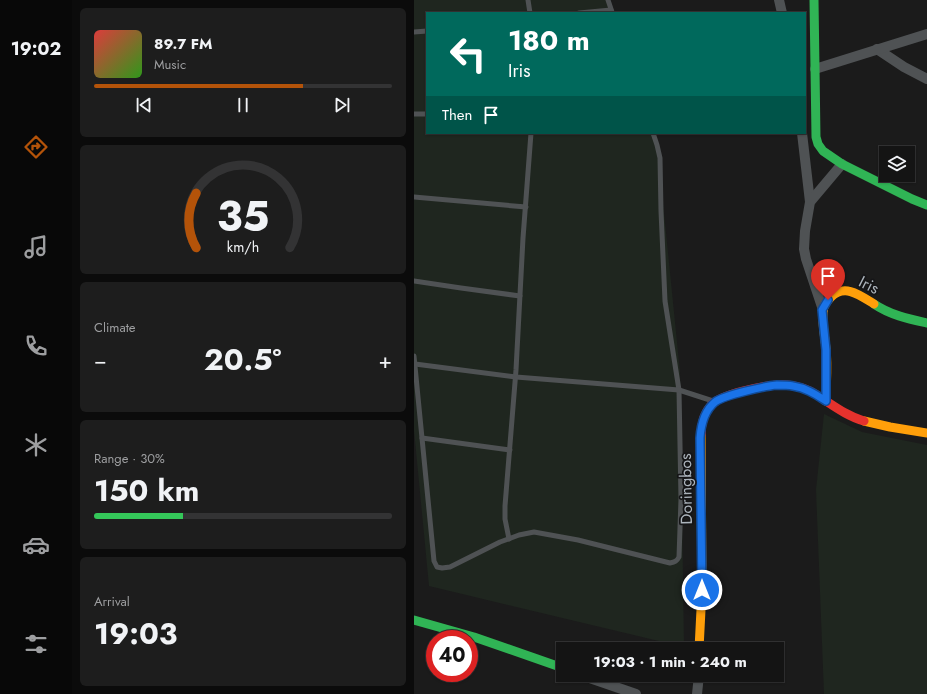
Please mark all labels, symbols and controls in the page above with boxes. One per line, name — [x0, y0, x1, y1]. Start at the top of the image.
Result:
text: 180 m — [508, 20, 590, 61]
icon: left — [442, 28, 494, 80]
text: 89.7 FM — [154, 33, 212, 55]
text: 19:02 — [11, 36, 61, 62]
text: Music — [154, 55, 186, 74]
text: Iris — [508, 58, 531, 84]
icon: previous — [133, 94, 155, 116]
icon: pause — [232, 94, 254, 116]
icon: next — [331, 94, 353, 116]
text: Then — [442, 104, 472, 126]
icon: arrive — [480, 104, 502, 126]
icon: directions — [22, 133, 50, 161]
map controls — [879, 146, 915, 182]
button: layers — [879, 146, 915, 182]
text: 35 — [217, 186, 269, 247]
icon: music — [22, 233, 50, 261]
text: km/h — [227, 236, 259, 256]
pin — [811, 259, 845, 300]
icon: arrive — [817, 265, 839, 287]
street label: Iris — [855, 270, 883, 300]
text: Climate — [94, 318, 135, 337]
icon: phone — [22, 332, 50, 360]
text: 20.5° — [204, 338, 281, 381]
text: − — [94, 344, 107, 376]
text: + — [378, 344, 392, 376]
icon: climate — [22, 431, 50, 459]
text: Range · 30% — [94, 449, 165, 468]
street label: Doringbos — [674, 453, 698, 525]
text: 150 km — [94, 469, 199, 512]
icon: car — [22, 531, 50, 559]
position arrow — [681, 569, 723, 611]
text: Arrival — [94, 592, 130, 611]
text: 19:03 — [94, 612, 178, 655]
icon: filters — [22, 630, 50, 658]
speed limit sign: 40 — [426, 630, 478, 682]
text: 19:03 · 1 min · 240 m — [593, 651, 747, 673]

